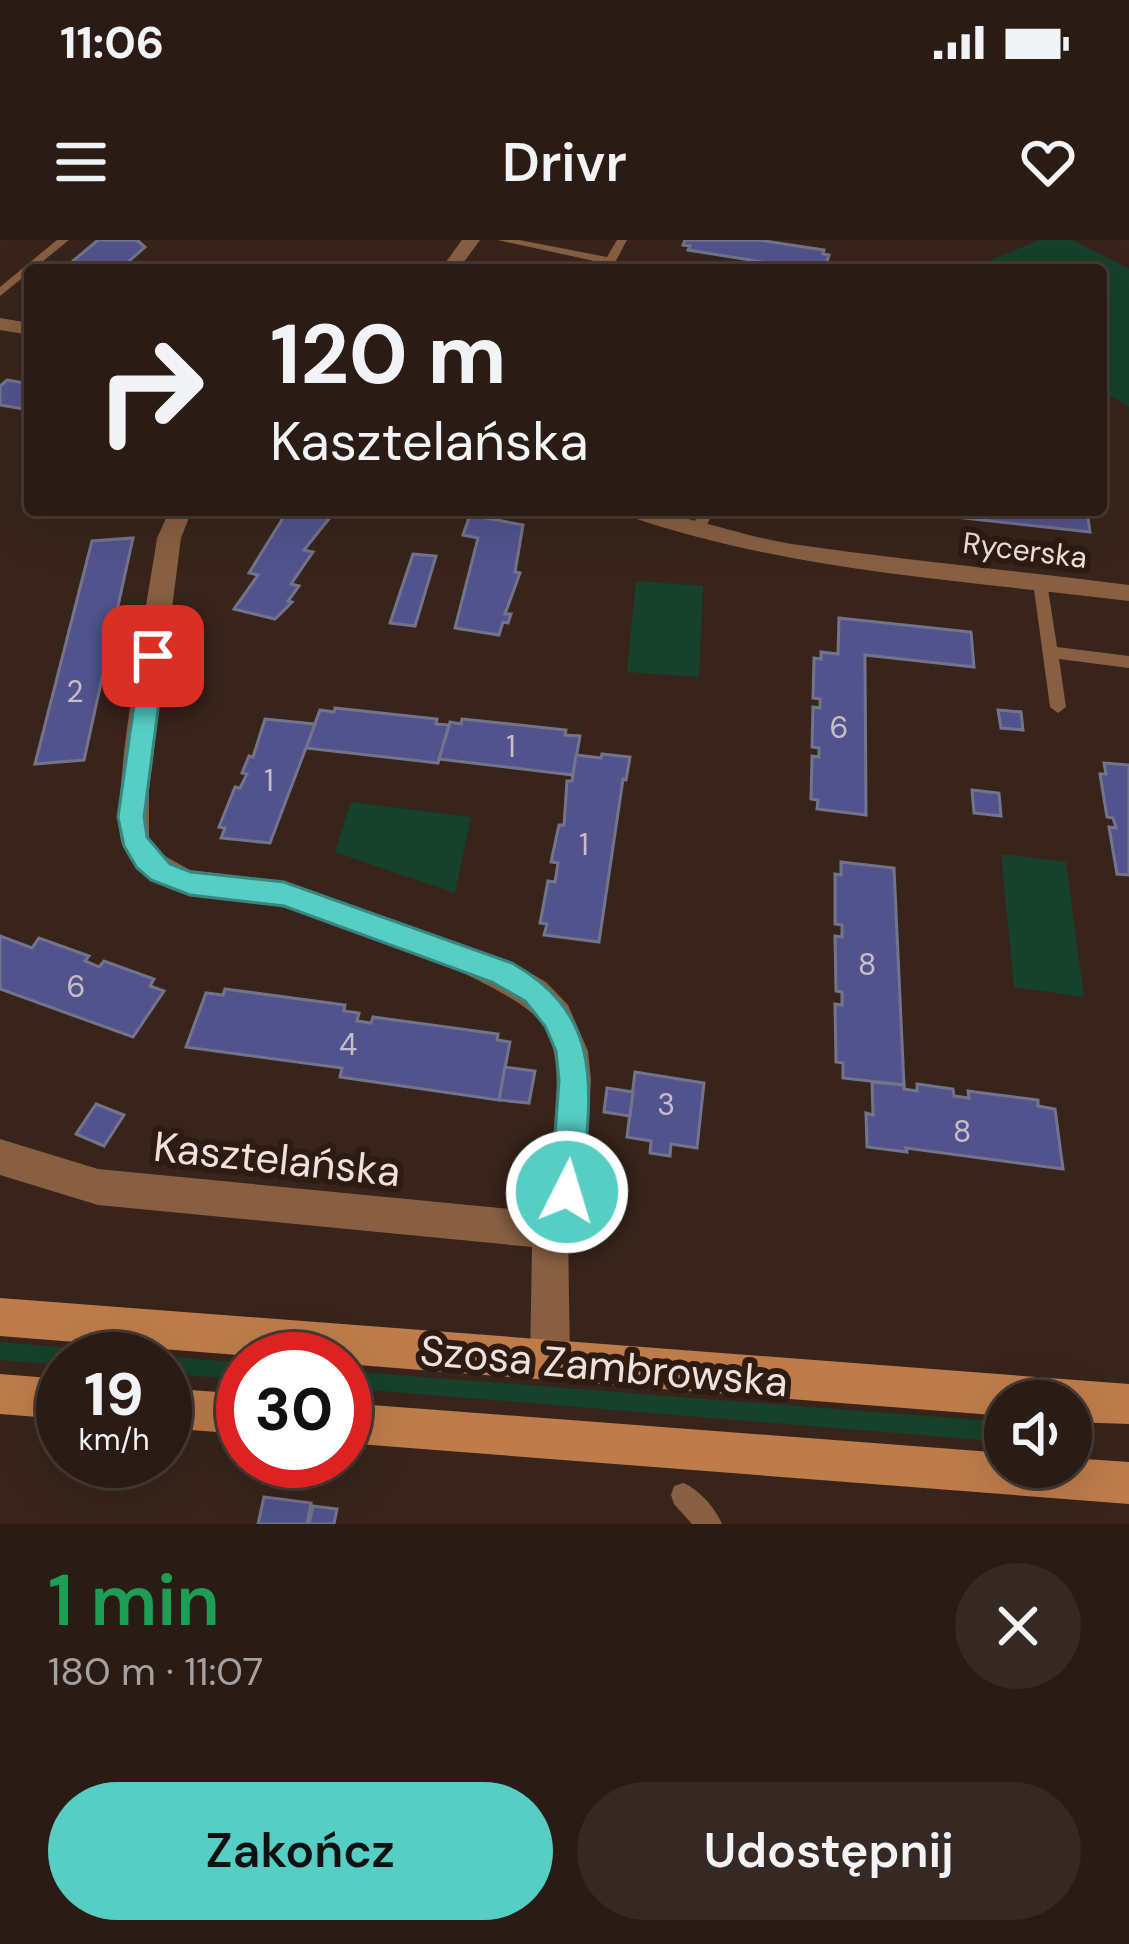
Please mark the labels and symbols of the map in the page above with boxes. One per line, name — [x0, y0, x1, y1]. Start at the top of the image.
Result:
street label: Rycerska — [961, 523, 1089, 577]
pin — [102, 605, 204, 707]
house number: 2 — [66, 672, 84, 711]
house number: 6 — [830, 708, 848, 747]
house number: 1 — [506, 727, 516, 766]
house number: 1 — [264, 761, 274, 800]
house number: 1 — [579, 825, 589, 864]
house number: 8 — [858, 945, 876, 984]
house number: 6 — [67, 967, 85, 1006]
house number: 4 — [339, 1025, 357, 1064]
house number: 3 — [657, 1085, 675, 1124]
house number: 8 — [953, 1112, 971, 1151]
street label: Kasztelańska — [151, 1119, 403, 1199]
position arrow — [504, 1129, 630, 1255]
street label: Szosa Zambrowska — [418, 1323, 790, 1409]
speed limit sign: 30 — [216, 1332, 372, 1488]

